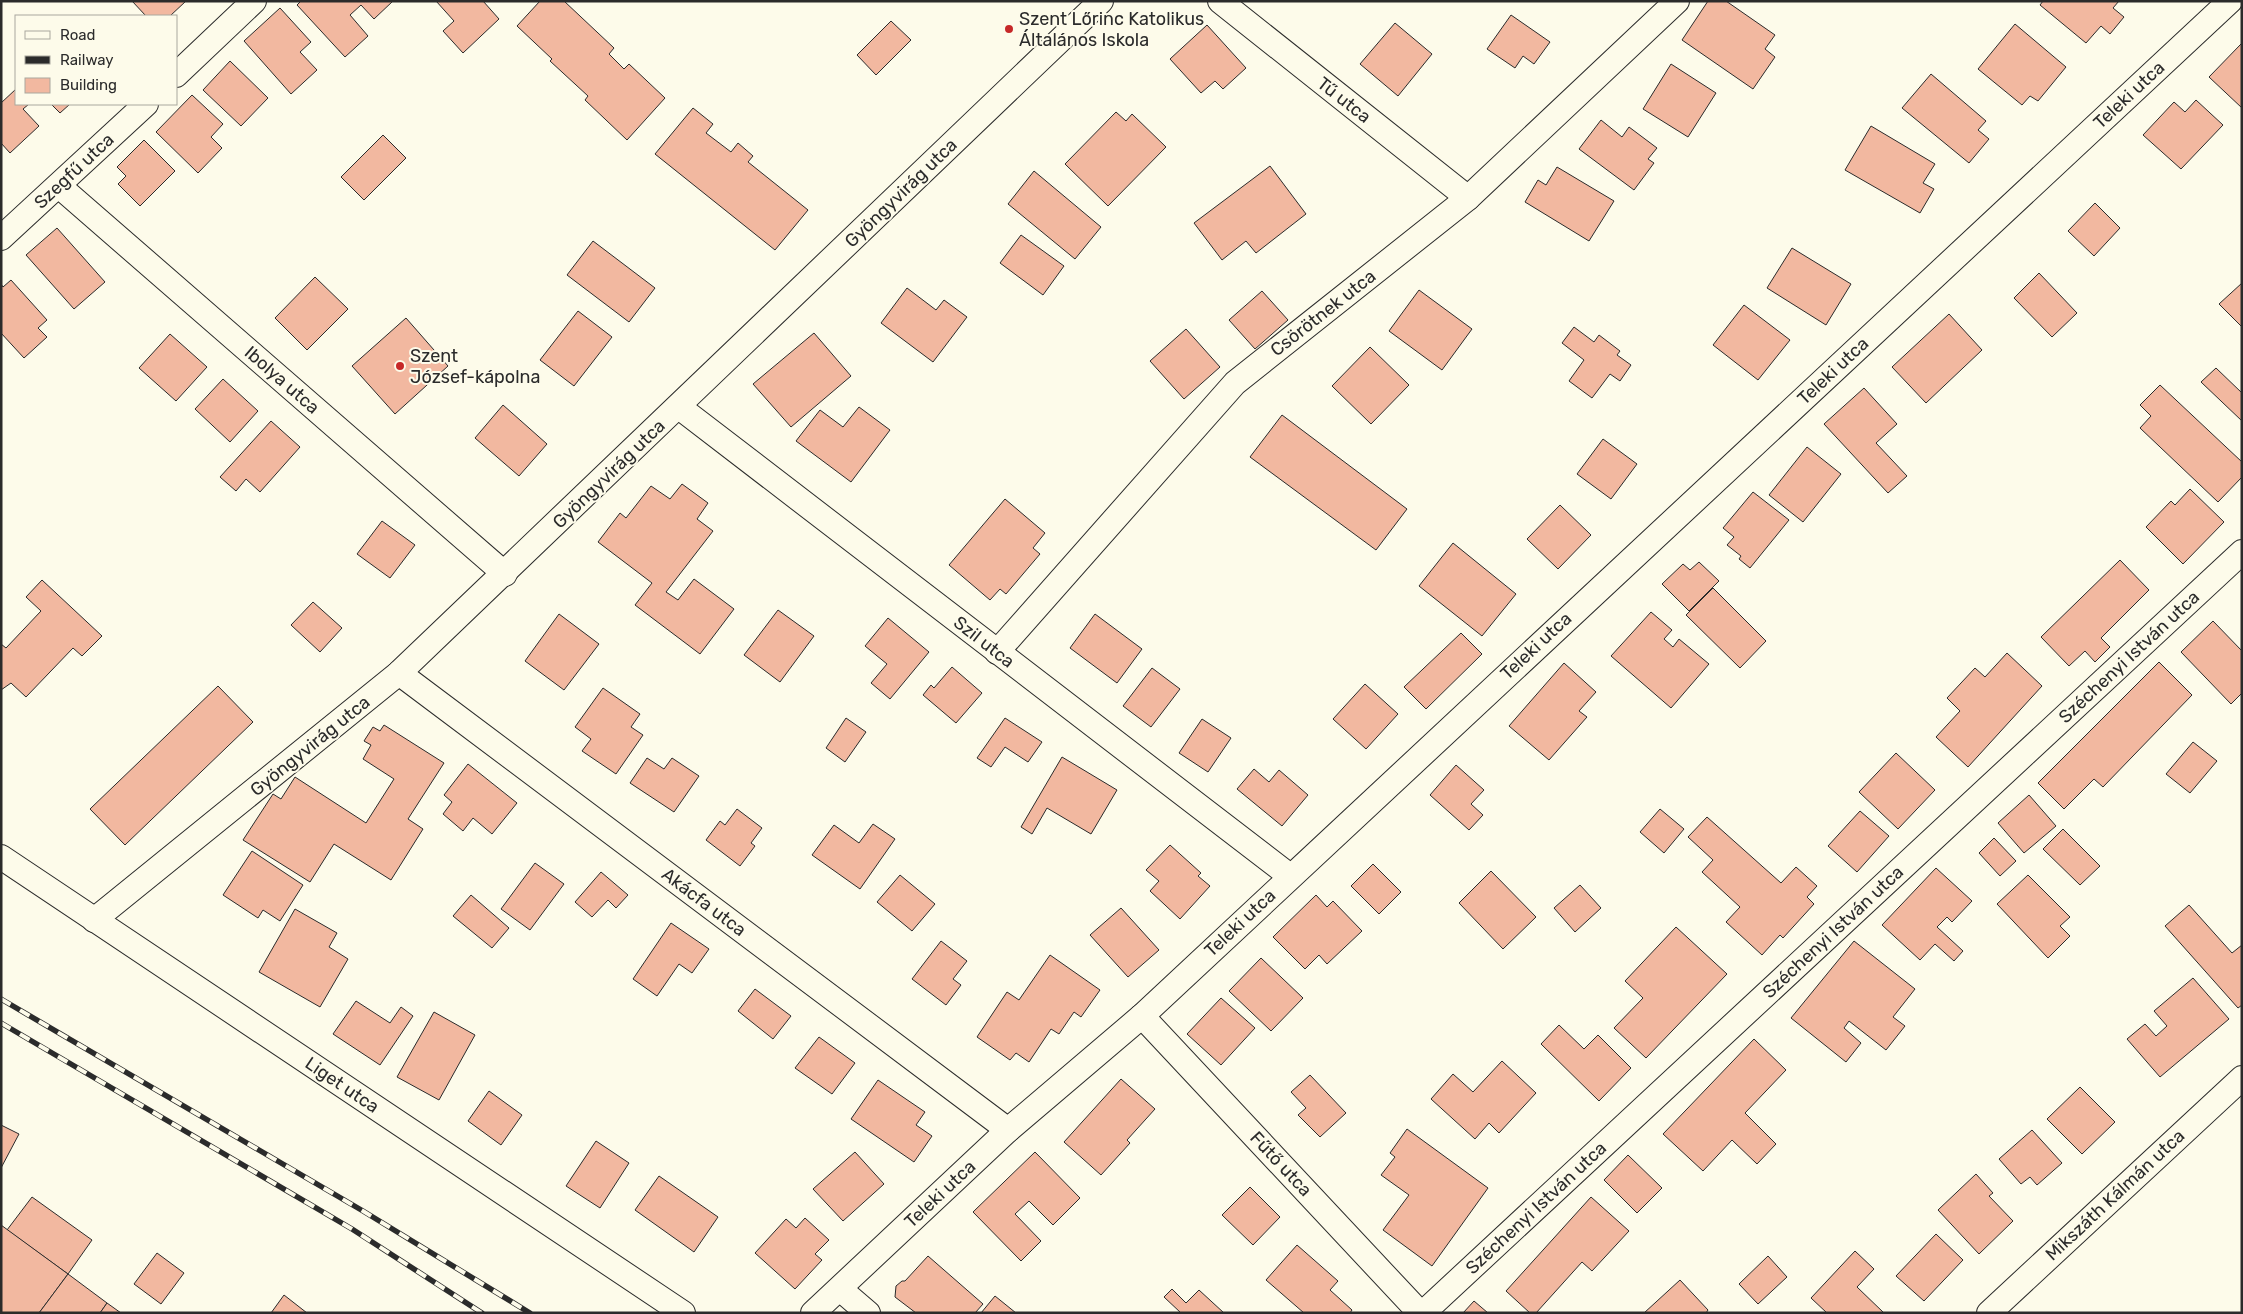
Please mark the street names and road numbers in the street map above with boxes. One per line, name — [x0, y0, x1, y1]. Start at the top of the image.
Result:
street label: Teleki utca — [2089, 57, 2169, 133]
street label: Tű utca — [1313, 72, 1375, 128]
street label: Szegfű utca — [30, 129, 118, 213]
street label: Gyöngyvirág utca — [840, 134, 962, 252]
street label: Csörötnek utca — [1266, 265, 1380, 361]
street label: Teleki utca — [1793, 333, 1873, 409]
street label: Ibolya utca — [240, 342, 324, 418]
street label: Gyöngyvirág utca — [548, 415, 670, 533]
street label: Széchenyi István utca — [2054, 586, 2204, 728]
street label: Teleki utca — [1496, 608, 1576, 684]
street label: Szil utca — [949, 611, 1019, 673]
street label: Gyöngyvirág utca — [246, 691, 374, 801]
street label: Széchenyi István utca — [1758, 861, 1908, 1003]
street label: Akácfa utca — [657, 863, 751, 941]
street label: Teleki utca — [1200, 885, 1280, 961]
street label: Liget utca — [301, 1052, 383, 1118]
street label: Mikszáth Kálmán utca — [2041, 1125, 2189, 1265]
street label: Fűtő utca — [1245, 1127, 1317, 1201]
street label: Széchenyi István utca — [1461, 1137, 1611, 1279]
street label: Teleki utca — [900, 1156, 980, 1232]

